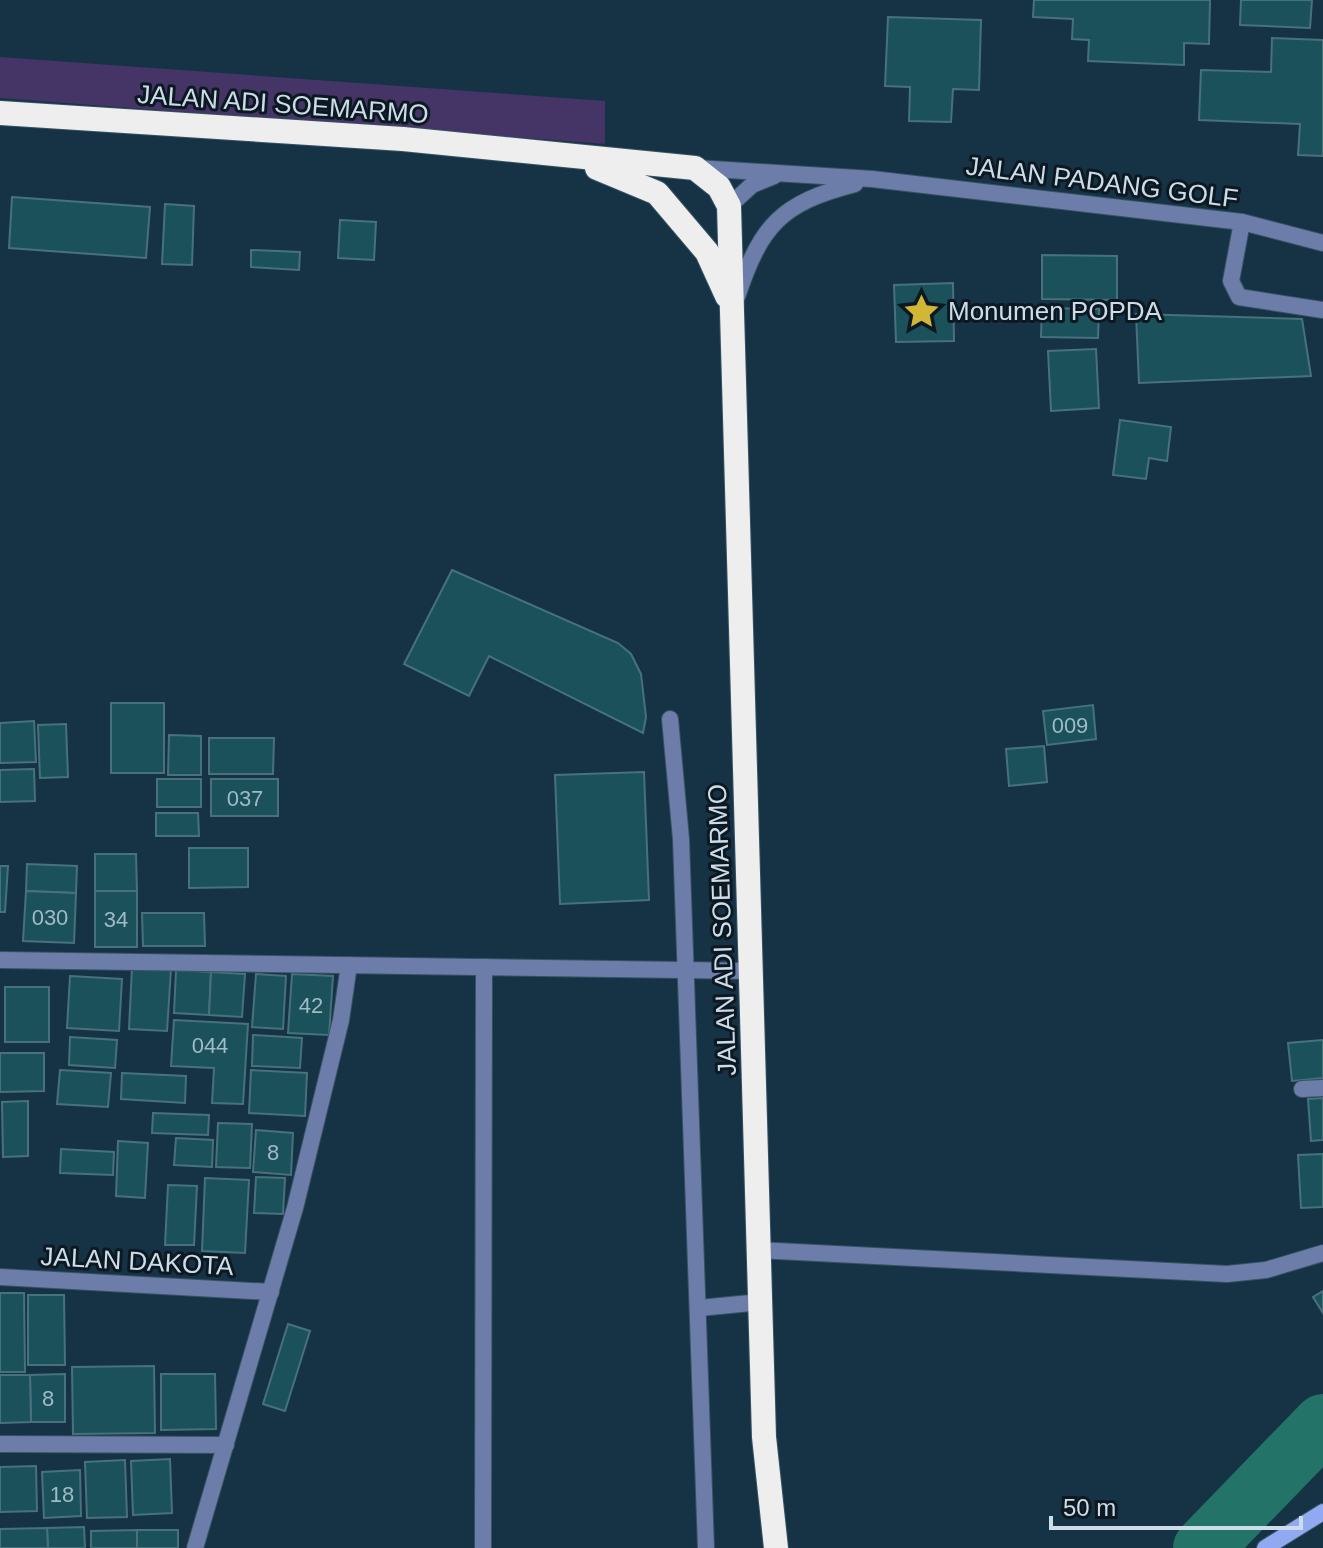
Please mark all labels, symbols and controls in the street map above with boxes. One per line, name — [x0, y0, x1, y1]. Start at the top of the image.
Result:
street label: JALAN ADI SOEMARMO — [136, 79, 430, 129]
street label: JALAN PADANG GOLF — [964, 150, 1240, 214]
place icon: Monumen POPDA — [903, 292, 941, 330]
place label: Monumen POPDA — [948, 296, 1163, 326]
house number: 009 — [1052, 713, 1088, 738]
street label: JALAN ADI SOEMARMO — [702, 784, 742, 1076]
house number: 037 — [227, 786, 263, 811]
house number: 030 — [32, 905, 68, 930]
house number: 34 — [104, 907, 128, 932]
house number: 42 — [299, 993, 323, 1018]
house number: 044 — [192, 1033, 228, 1058]
house number: 8 — [267, 1140, 279, 1165]
street label: JALAN DAKOTA — [40, 1241, 235, 1281]
house number: 8 — [42, 1386, 54, 1411]
scale bar — [1051, 1480, 1301, 1530]
house number: 18 — [50, 1482, 74, 1507]
text: 50 m — [1063, 1494, 1116, 1521]

